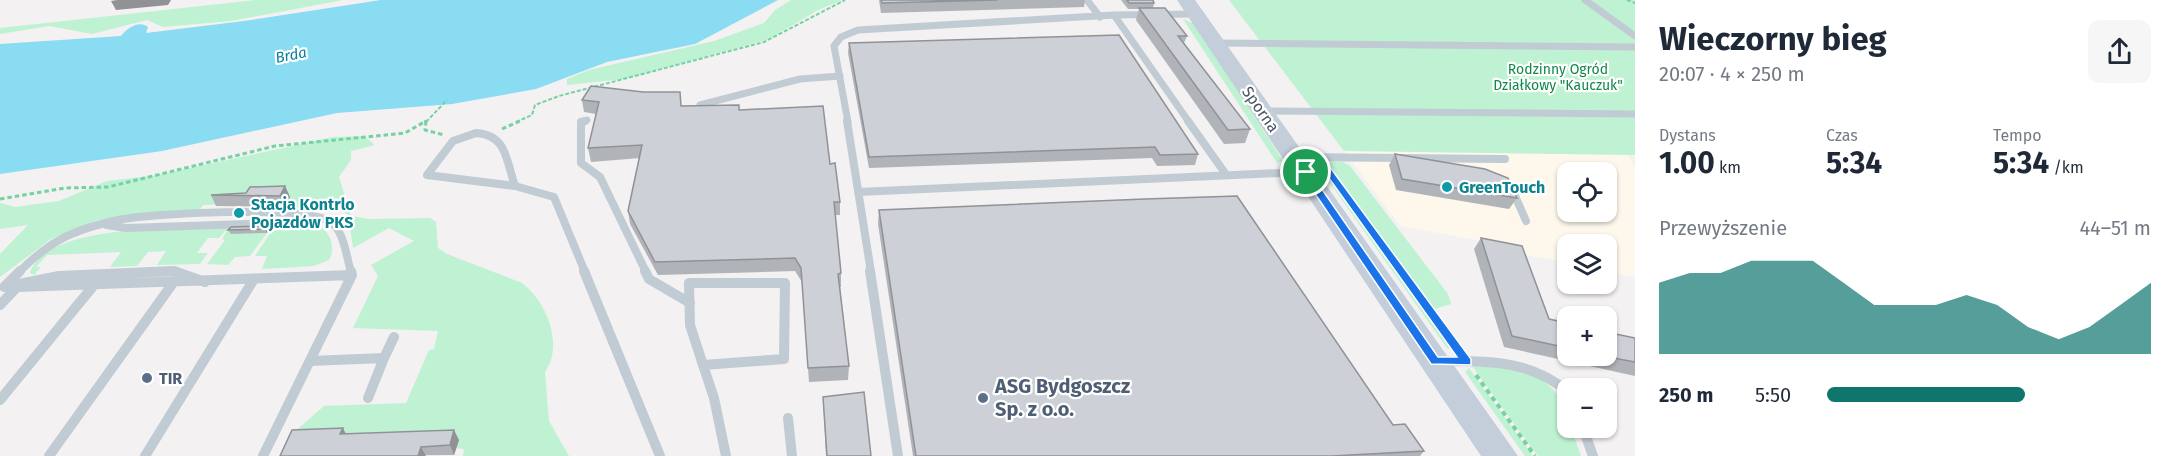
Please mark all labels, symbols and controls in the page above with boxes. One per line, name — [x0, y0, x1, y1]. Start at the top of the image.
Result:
text: Wieczorny bieg — [1659, 19, 1887, 59]
button: share — [2088, 20, 2151, 83]
water label: Brda — [274, 43, 308, 67]
park label: Rodzinny Ogród Działkowy "Kauczuk" — [1493, 61, 1623, 94]
text: 20:07 · 4 × 250 m — [1659, 62, 1805, 86]
street label: Sporna — [1238, 83, 1283, 136]
text: Dystans — [1659, 126, 1716, 145]
text: Czas — [1826, 126, 1858, 145]
text: Tempo — [1993, 126, 2042, 145]
text: 1.00 — [1659, 145, 1715, 181]
text: 5:34 — [1826, 145, 1882, 181]
text: 5:34 — [1993, 145, 2049, 181]
pin — [1280, 146, 1331, 197]
icon: arrive — [1289, 155, 1322, 188]
text: km — [1715, 158, 1741, 177]
text: /km — [2049, 158, 2084, 177]
map controls — [1557, 162, 1617, 438]
button: locate — [1557, 162, 1617, 222]
place label: GreenTouch — [1459, 178, 1545, 197]
marker: GreenTouch — [1440, 180, 1454, 194]
place label: Stacja Kontrlo Pojazdów PKS — [251, 195, 355, 232]
marker: Stacja Kontrlo Pojazdów PKS — [232, 206, 246, 220]
text: Przewyższenie — [1659, 216, 1787, 240]
text: 44–51 m — [2079, 216, 2151, 240]
button: layers — [1557, 234, 1617, 294]
button: + — [1557, 306, 1617, 366]
place label: TIR — [159, 369, 182, 388]
marker: TIR — [140, 371, 154, 385]
place label: ASG Bydgoszcz Sp. z o.o. — [994, 374, 1130, 421]
button: − — [1557, 378, 1617, 438]
text: 250 m — [1659, 383, 1713, 407]
text: 5:50 — [1755, 383, 1791, 407]
marker: ASG Bydgoszcz Sp. z o.o. — [976, 391, 990, 405]

